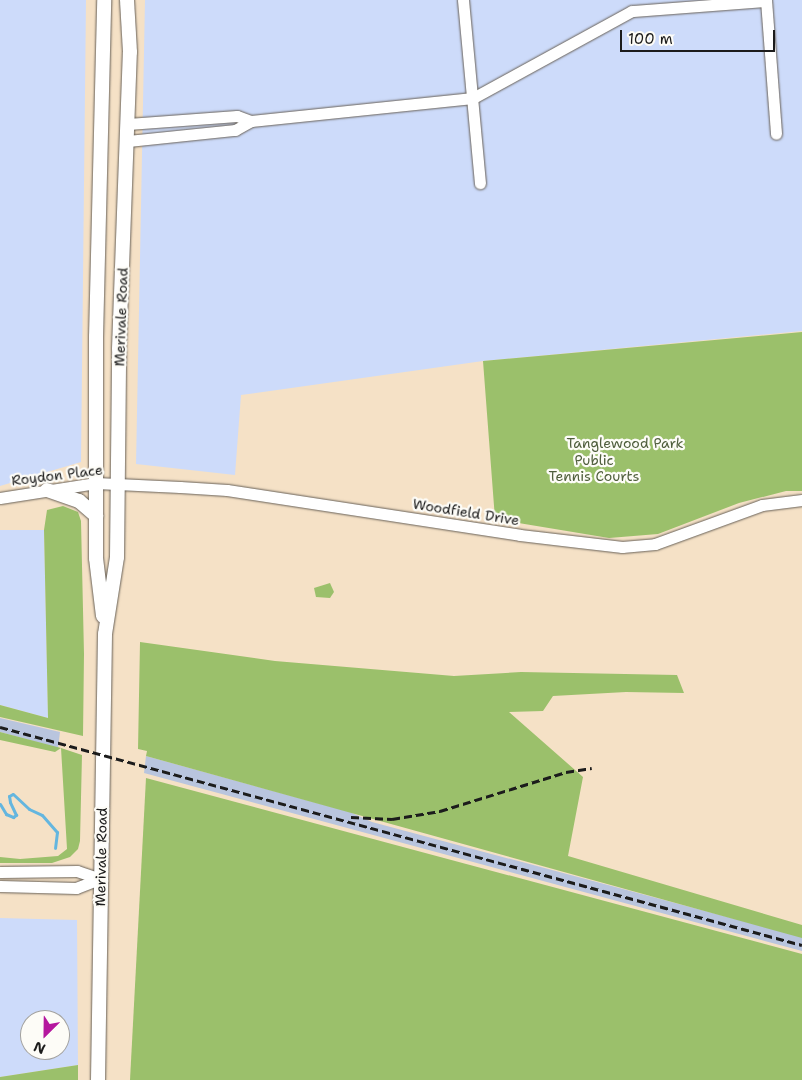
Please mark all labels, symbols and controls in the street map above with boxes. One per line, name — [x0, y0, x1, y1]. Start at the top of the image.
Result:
scale bar — [622, 20, 777, 52]
text: 100 m — [628, 29, 673, 49]
street label: Merivale Road — [111, 267, 131, 367]
park label: Tanglewood Park — [566, 435, 684, 451]
park label: Public Tennis Courts — [548, 452, 640, 484]
street label: Roydon Place — [10, 461, 104, 489]
street label: Woodfield Drive — [412, 495, 520, 529]
street label: Merivale Road — [92, 807, 110, 907]
north arrow — [20, 1010, 70, 1060]
text: N — [31, 1037, 48, 1058]

